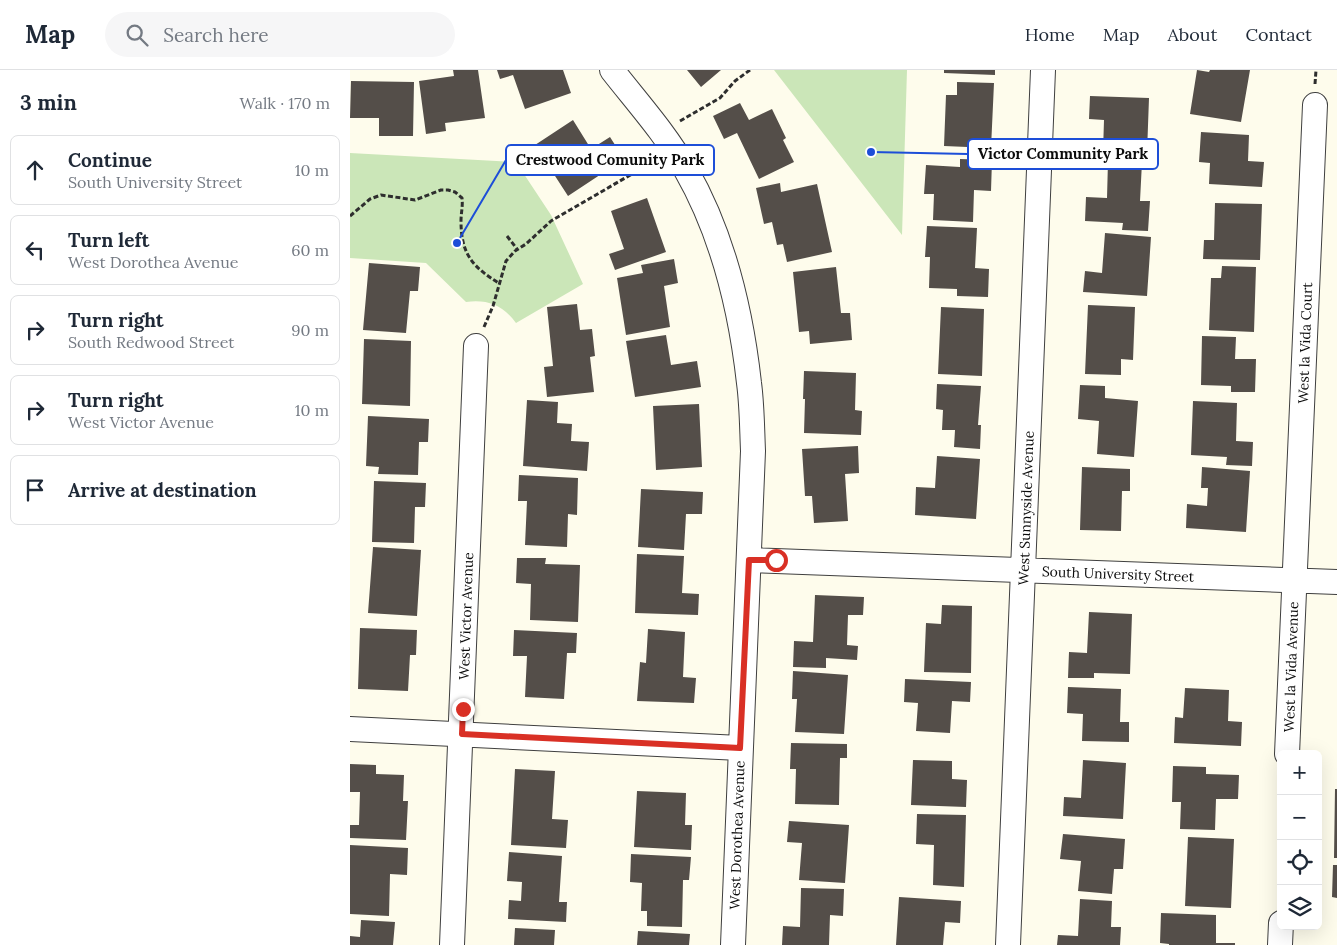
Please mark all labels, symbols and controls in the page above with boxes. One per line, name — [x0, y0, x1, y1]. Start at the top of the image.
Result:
search box — [105, 12, 455, 57]
text: Map — [25, 19, 75, 50]
icon: search — [123, 21, 151, 49]
text: Search here — [163, 23, 269, 47]
text: Home — [1025, 23, 1075, 46]
text: Map — [1103, 23, 1139, 46]
text: About — [1167, 23, 1217, 46]
text: Contact — [1245, 23, 1312, 46]
text: 3 min — [20, 89, 77, 116]
text: Walk · 170 m — [239, 93, 330, 113]
callout: Victor Community Park — [968, 139, 1158, 169]
text: Victor Community Park — [978, 144, 1148, 163]
callout: Crestwood Comunity Park — [506, 145, 714, 175]
text: Continue — [68, 148, 152, 172]
text: Crestwood Comunity Park — [516, 150, 704, 169]
icon: ahead — [21, 156, 49, 184]
text: 10 m — [295, 160, 329, 180]
text: South University Street — [68, 172, 242, 192]
text: Turn left — [68, 228, 149, 252]
icon: left — [21, 236, 49, 264]
text: 60 m — [291, 240, 329, 260]
text: West Dorothea Avenue — [68, 252, 238, 272]
street label: West la Vida Court — [1294, 281, 1316, 404]
text: Turn right — [68, 308, 164, 332]
icon: right — [21, 316, 49, 344]
text: 90 m — [291, 320, 329, 340]
text: South Redwood Street — [68, 332, 234, 352]
text: Turn right — [68, 388, 164, 412]
icon: right — [21, 396, 49, 424]
text: 10 m — [295, 400, 329, 420]
text: West Victor Avenue — [68, 412, 214, 432]
street label: West Sunnyside Avenue — [1014, 430, 1038, 586]
icon: arrive — [21, 476, 49, 504]
text: Arrive at destination — [68, 478, 257, 502]
route start — [765, 549, 788, 572]
street label: West Victor Avenue — [455, 551, 477, 680]
street label: South University Street — [1042, 562, 1195, 586]
street label: West la Vida Avenue — [1280, 601, 1302, 733]
route end — [452, 698, 475, 721]
map controls — [1277, 750, 1322, 930]
button: + — [1277, 750, 1322, 795]
street label: West Dorothea Avenue — [725, 760, 749, 910]
button: − — [1277, 795, 1322, 840]
button: locate — [1277, 840, 1322, 885]
button: layers — [1277, 885, 1322, 930]

